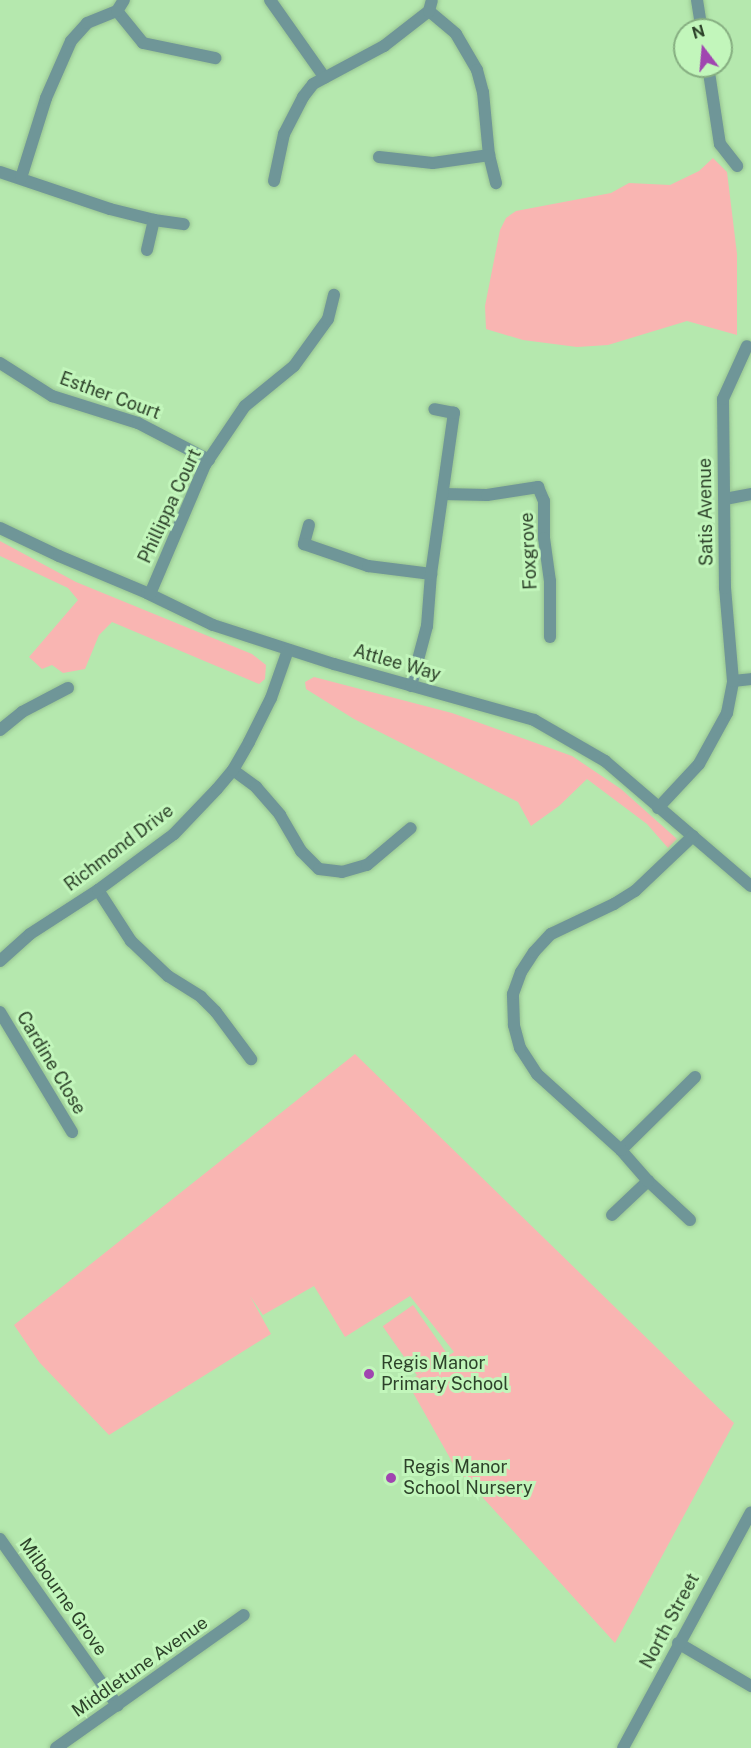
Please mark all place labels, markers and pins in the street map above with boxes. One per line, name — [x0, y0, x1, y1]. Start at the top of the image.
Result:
place label: Regis Manor Primary School — [381, 1353, 509, 1396]
marker: Regis Manor Primary School — [362, 1367, 376, 1381]
place label: Regis Manor School Nursery — [403, 1457, 533, 1500]
marker: Regis Manor School Nursery — [384, 1471, 398, 1485]

